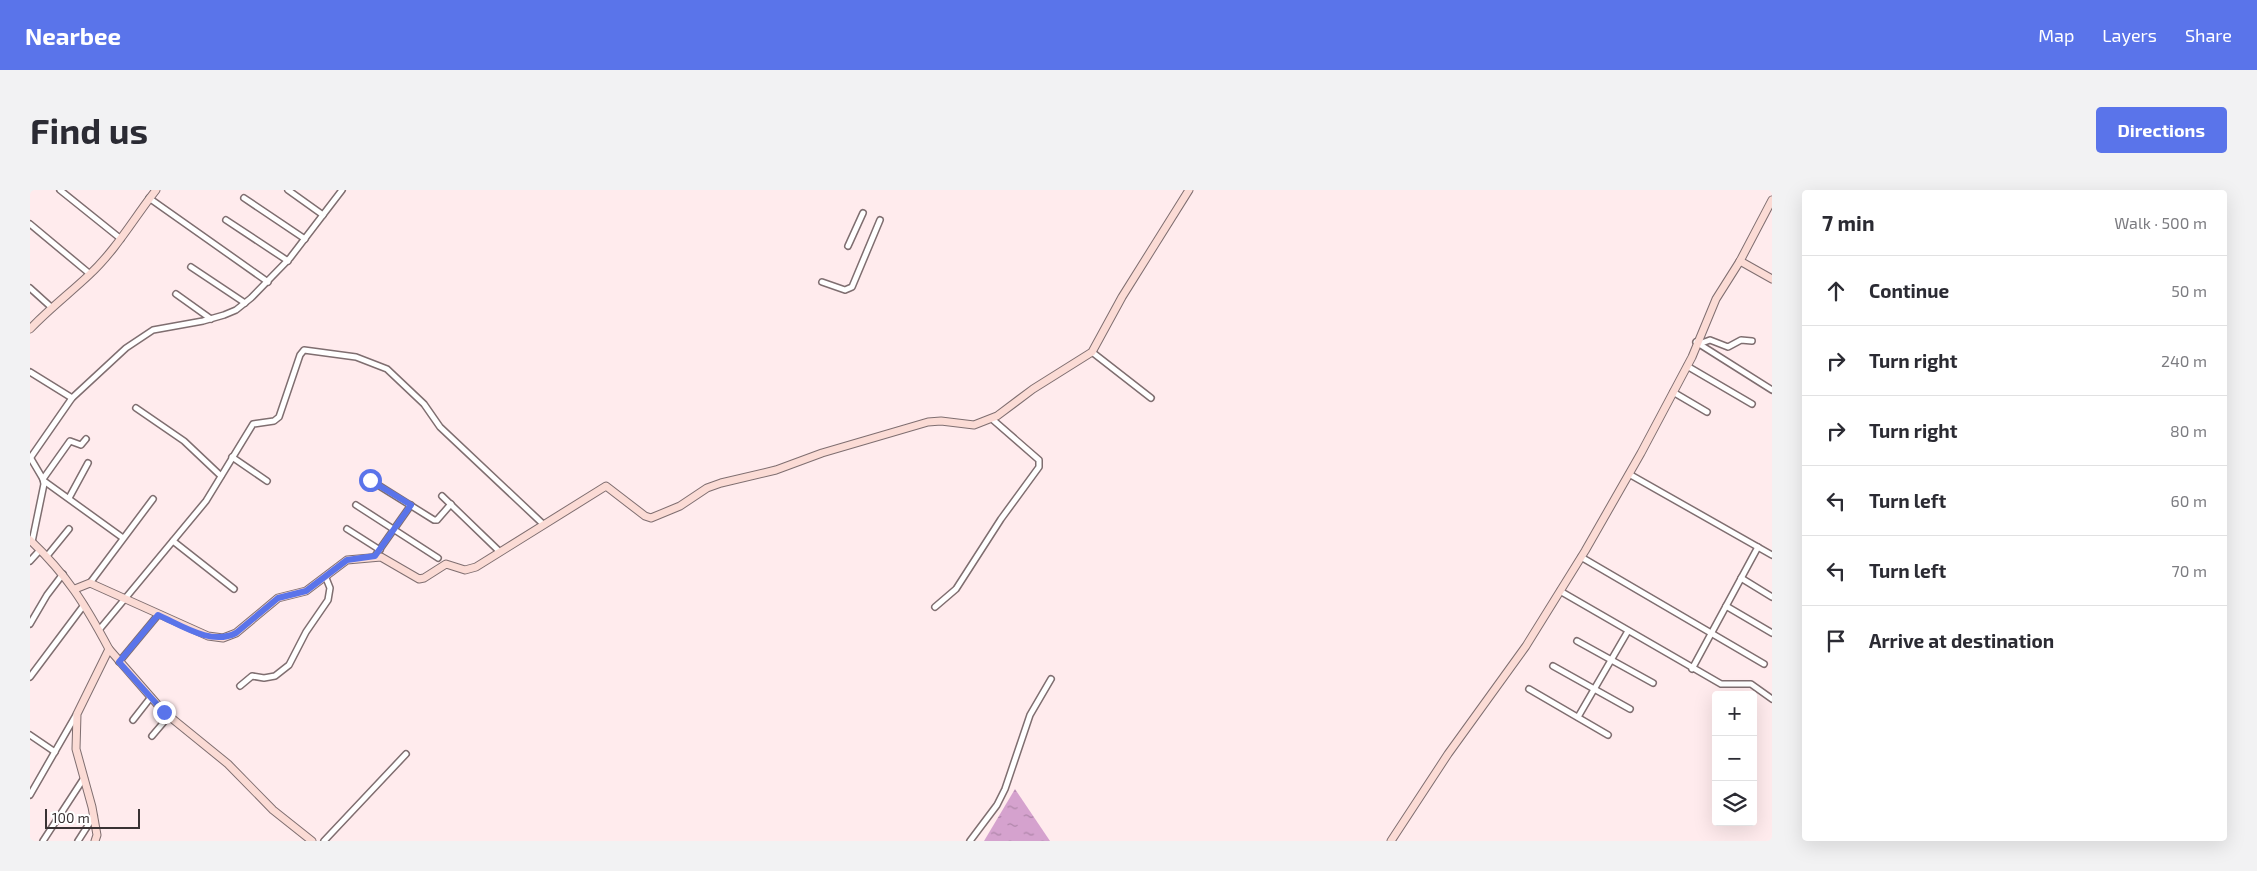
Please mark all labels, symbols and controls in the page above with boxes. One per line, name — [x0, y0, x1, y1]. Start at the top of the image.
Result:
text: Nearbee — [25, 21, 121, 50]
text: Map — [2038, 24, 2074, 46]
text: Layers — [2102, 24, 2157, 46]
text: Share — [2185, 24, 2232, 46]
button: Directions — [2096, 107, 2227, 153]
text: Find us — [30, 109, 148, 151]
text: 7 min — [1822, 210, 1875, 235]
text: Walk · 500 m — [2114, 213, 2207, 232]
icon: ahead — [1822, 277, 1850, 305]
text: Continue — [1869, 279, 1949, 302]
text: 50 m — [2171, 281, 2207, 300]
icon: right — [1822, 347, 1850, 375]
text: Turn right — [1869, 349, 1957, 372]
text: 240 m — [2161, 351, 2207, 370]
icon: right — [1822, 417, 1850, 445]
text: Turn right — [1869, 419, 1957, 442]
text: 80 m — [2170, 421, 2207, 440]
route start — [359, 469, 382, 492]
icon: left — [1822, 487, 1850, 515]
text: Turn left — [1869, 489, 1946, 512]
text: 60 m — [2171, 491, 2207, 510]
icon: left — [1822, 557, 1850, 585]
text: Turn left — [1869, 559, 1946, 582]
text: 70 m — [2172, 561, 2207, 580]
icon: arrive — [1822, 627, 1850, 655]
text: Arrive at destination — [1869, 629, 2054, 652]
map controls — [1712, 691, 1757, 826]
button: + — [1712, 691, 1757, 736]
route end — [153, 701, 176, 724]
button: − — [1712, 736, 1757, 781]
button: layers — [1712, 781, 1757, 826]
scale bar — [45, 806, 140, 829]
text: 100 m — [52, 809, 90, 826]

